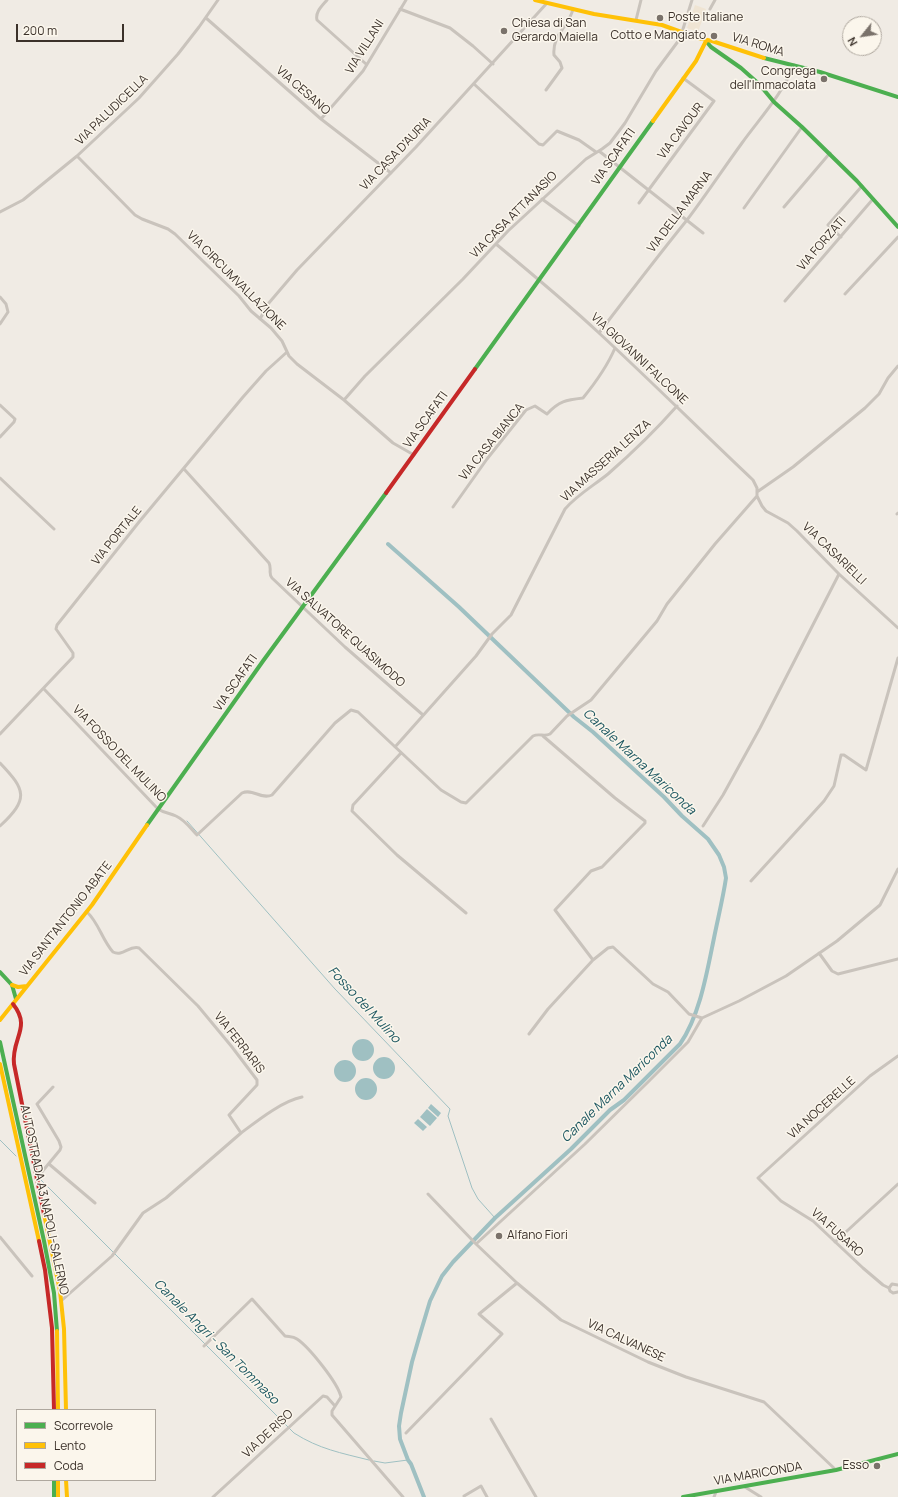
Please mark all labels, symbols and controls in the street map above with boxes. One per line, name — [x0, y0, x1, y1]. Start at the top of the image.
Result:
place label: Poste Italiane — [668, 11, 743, 25]
marker: Poste Italiane — [655, 13, 665, 23]
scale bar — [18, 16, 126, 42]
north arrow — [842, 16, 882, 56]
street label: VIA VILLANI — [343, 17, 387, 77]
place label: Chiesa di San Gerardo Maiella — [512, 17, 598, 45]
text: 200 m — [23, 22, 57, 39]
marker: Chiesa di San Gerardo Maiella — [499, 26, 509, 36]
place label: Cotto e Mangiato — [610, 29, 706, 43]
street label: VIA ROMA — [730, 30, 786, 60]
marker: Cotto e Mangiato — [709, 31, 719, 41]
text: N — [844, 35, 861, 49]
street label: VIA CESANO — [273, 64, 333, 118]
place label: Congrega dell'Immacolata — [730, 65, 816, 93]
street label: VIA PALUDICELLA — [73, 72, 151, 148]
marker: Congrega dell'Immacolata — [819, 74, 829, 84]
street label: VIA CAVOUR — [655, 100, 707, 162]
street label: VIA CASA D'AURIA — [357, 114, 435, 194]
street label: VIA SCAFATI — [589, 126, 639, 188]
street label: VIA DELLA MARNA — [645, 168, 715, 256]
street label: VIA CASA ATTANASIO — [468, 169, 560, 261]
street label: VIA FORZATI — [795, 214, 849, 274]
street label: VIA CIRCUMVALLAZIONE — [184, 229, 288, 333]
street label: VIA GIOVANNI FALCONE — [588, 310, 690, 408]
street label: VIA SCAFATI — [401, 389, 451, 451]
street label: VIA CASA BIANCA — [456, 401, 528, 483]
street label: VIA MASSERIA LENZA — [558, 417, 654, 505]
street label: VIA PORTALE — [89, 504, 145, 568]
street label: VIA CASARIELLI — [799, 520, 869, 588]
street label: VIA SALVATORE QUASIMODO — [282, 575, 408, 691]
street label: VIA SCAFATI — [211, 652, 261, 714]
street label: VIA FOSSO DEL MULINO — [69, 703, 169, 805]
water label: Canale Marna Mariconda — [579, 706, 699, 818]
street label: VIA SANT'ANTONIO ABATE — [17, 859, 115, 979]
water label: Fosso del Mulino — [325, 964, 403, 1046]
street label: VIA FERRARIS — [211, 1010, 267, 1076]
water label: Canale Marna Mariconda — [558, 1032, 676, 1146]
street label: VIA NOCERELLE — [785, 1074, 859, 1142]
street label: AUTOSTRADA A3 NAPOLI-SALERNO — [17, 1104, 71, 1296]
street label: VIA FUSARO — [808, 1206, 866, 1260]
place label: Alfano Fiori — [507, 1229, 568, 1243]
marker: Alfano Fiori — [494, 1231, 504, 1241]
water label: Canale Angri - San Tommaso — [150, 1276, 282, 1408]
street label: VIA CALVANESE — [585, 1317, 667, 1365]
street label: VIA DE RISO — [240, 1407, 296, 1461]
legend — [16, 1409, 156, 1481]
text: Scorrevole — [54, 1417, 113, 1434]
text: Lento — [54, 1437, 86, 1454]
text: Coda — [54, 1457, 83, 1474]
street label: VIA MARICONDA — [713, 1459, 803, 1489]
place label: Esso — [842, 1459, 869, 1473]
marker: Esso — [872, 1461, 882, 1471]

